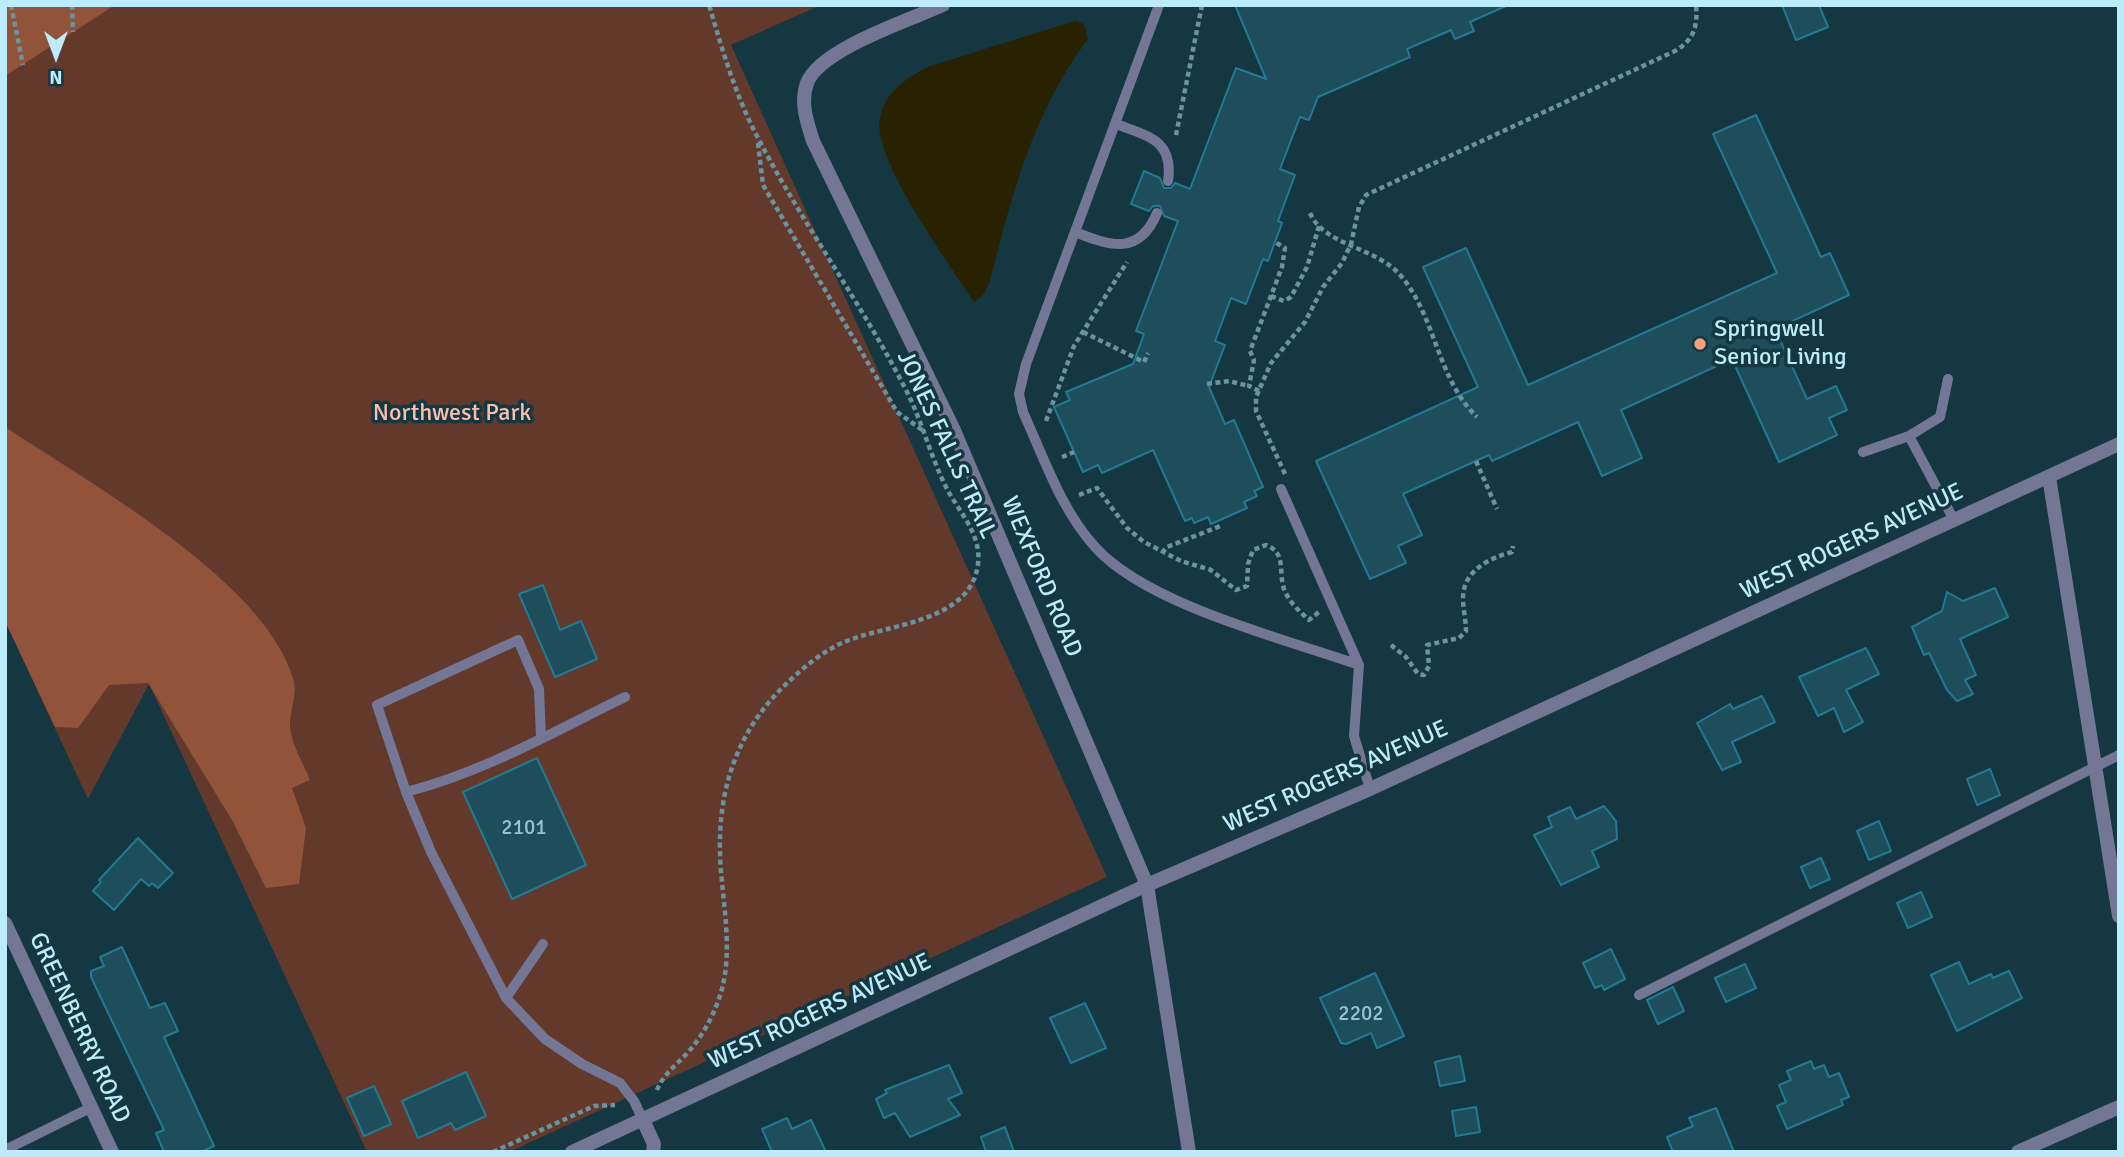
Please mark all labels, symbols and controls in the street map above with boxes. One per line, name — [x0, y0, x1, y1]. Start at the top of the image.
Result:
north arrow — [21, 21, 91, 91]
text: N — [49, 65, 63, 89]
place label: Springwell Senior Living — [1714, 316, 1847, 372]
marker: Springwell Senior Living — [1692, 336, 1708, 352]
street label: JONES FALLS TRAIL — [890, 346, 1002, 544]
park label: Northwest Park — [373, 400, 531, 428]
street label: WEST ROGERS AVENUE — [1736, 478, 1968, 606]
street label: WEXFORD ROAD — [994, 493, 1088, 661]
street label: WEST ROGERS AVENUE — [1219, 715, 1453, 839]
house number: 2101 — [501, 815, 547, 841]
street label: GREENBERRY ROAD — [22, 928, 136, 1128]
street label: WEST ROGERS AVENUE — [704, 948, 936, 1076]
house number: 2202 — [1338, 1001, 1384, 1027]

